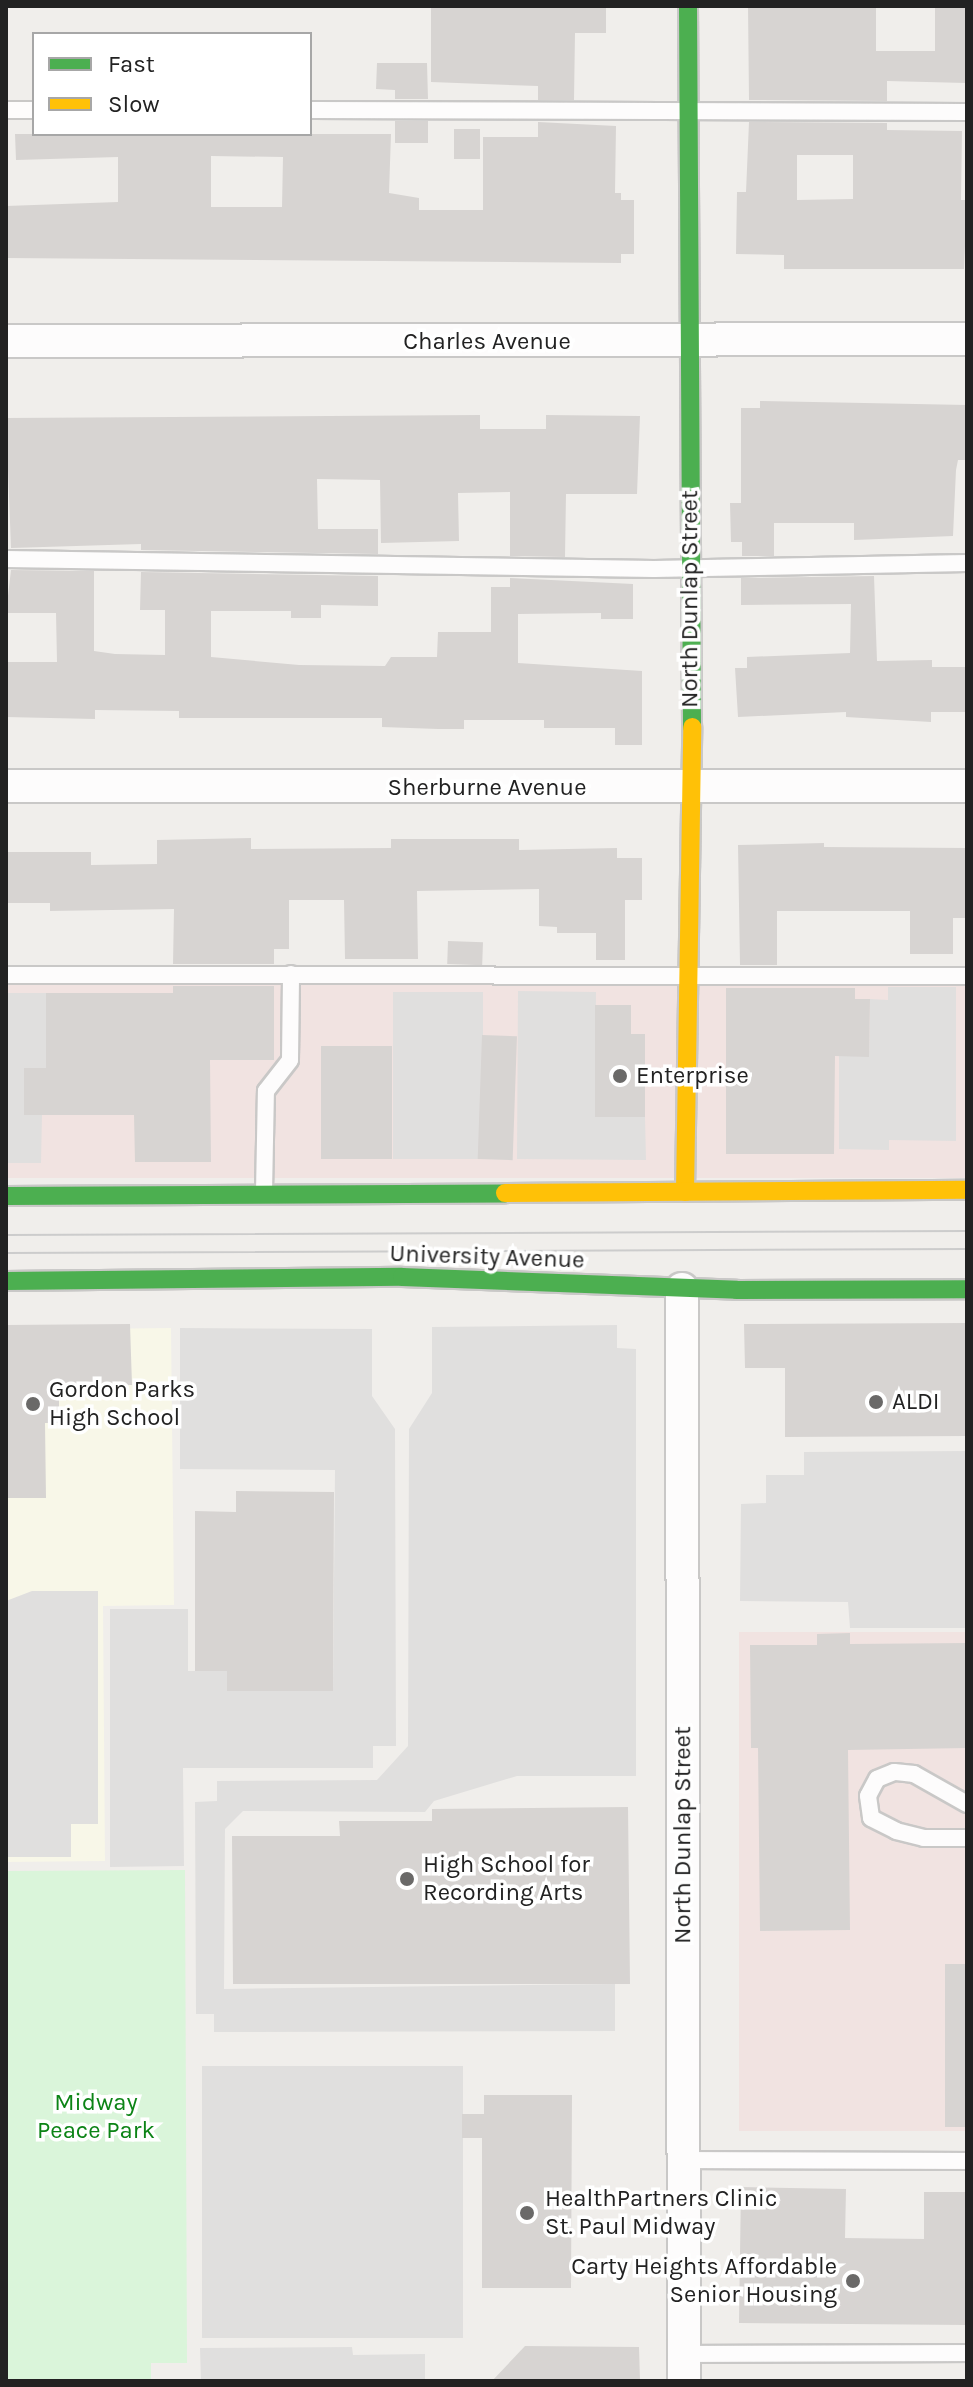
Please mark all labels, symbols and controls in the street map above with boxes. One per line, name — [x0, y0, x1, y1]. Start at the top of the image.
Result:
legend — [32, 32, 312, 136]
text: Fast — [108, 50, 155, 78]
text: Slow — [108, 90, 160, 118]
street label: Charles Avenue — [403, 328, 571, 356]
street label: North Dunlap Street — [676, 490, 704, 708]
street label: Sherburne Avenue — [388, 774, 586, 802]
place label: Enterprise — [636, 1062, 749, 1090]
marker: Enterprise — [611, 1067, 629, 1085]
street label: University Avenue — [389, 1239, 585, 1275]
place label: Gordon Parks High School — [49, 1376, 195, 1432]
place label: ALDI — [892, 1388, 940, 1416]
marker: ALDI — [867, 1393, 885, 1411]
marker: Gordon Parks High School — [24, 1395, 42, 1413]
street label: North Dunlap Street — [669, 1726, 697, 1944]
place label: High School for Recording Arts — [423, 1851, 590, 1907]
marker: High School for Recording Arts — [398, 1870, 416, 1888]
park label: Midway Peace Park — [37, 2089, 155, 2145]
place label: HealthPartners Clinic St. Paul Midway — [545, 2185, 777, 2241]
marker: HealthPartners Clinic St. Paul Midway — [516, 2202, 538, 2224]
place label: Carty Heights Affordable Senior Housing — [571, 2253, 837, 2309]
marker: Carty Heights Affordable Senior Housing — [844, 2272, 862, 2290]

